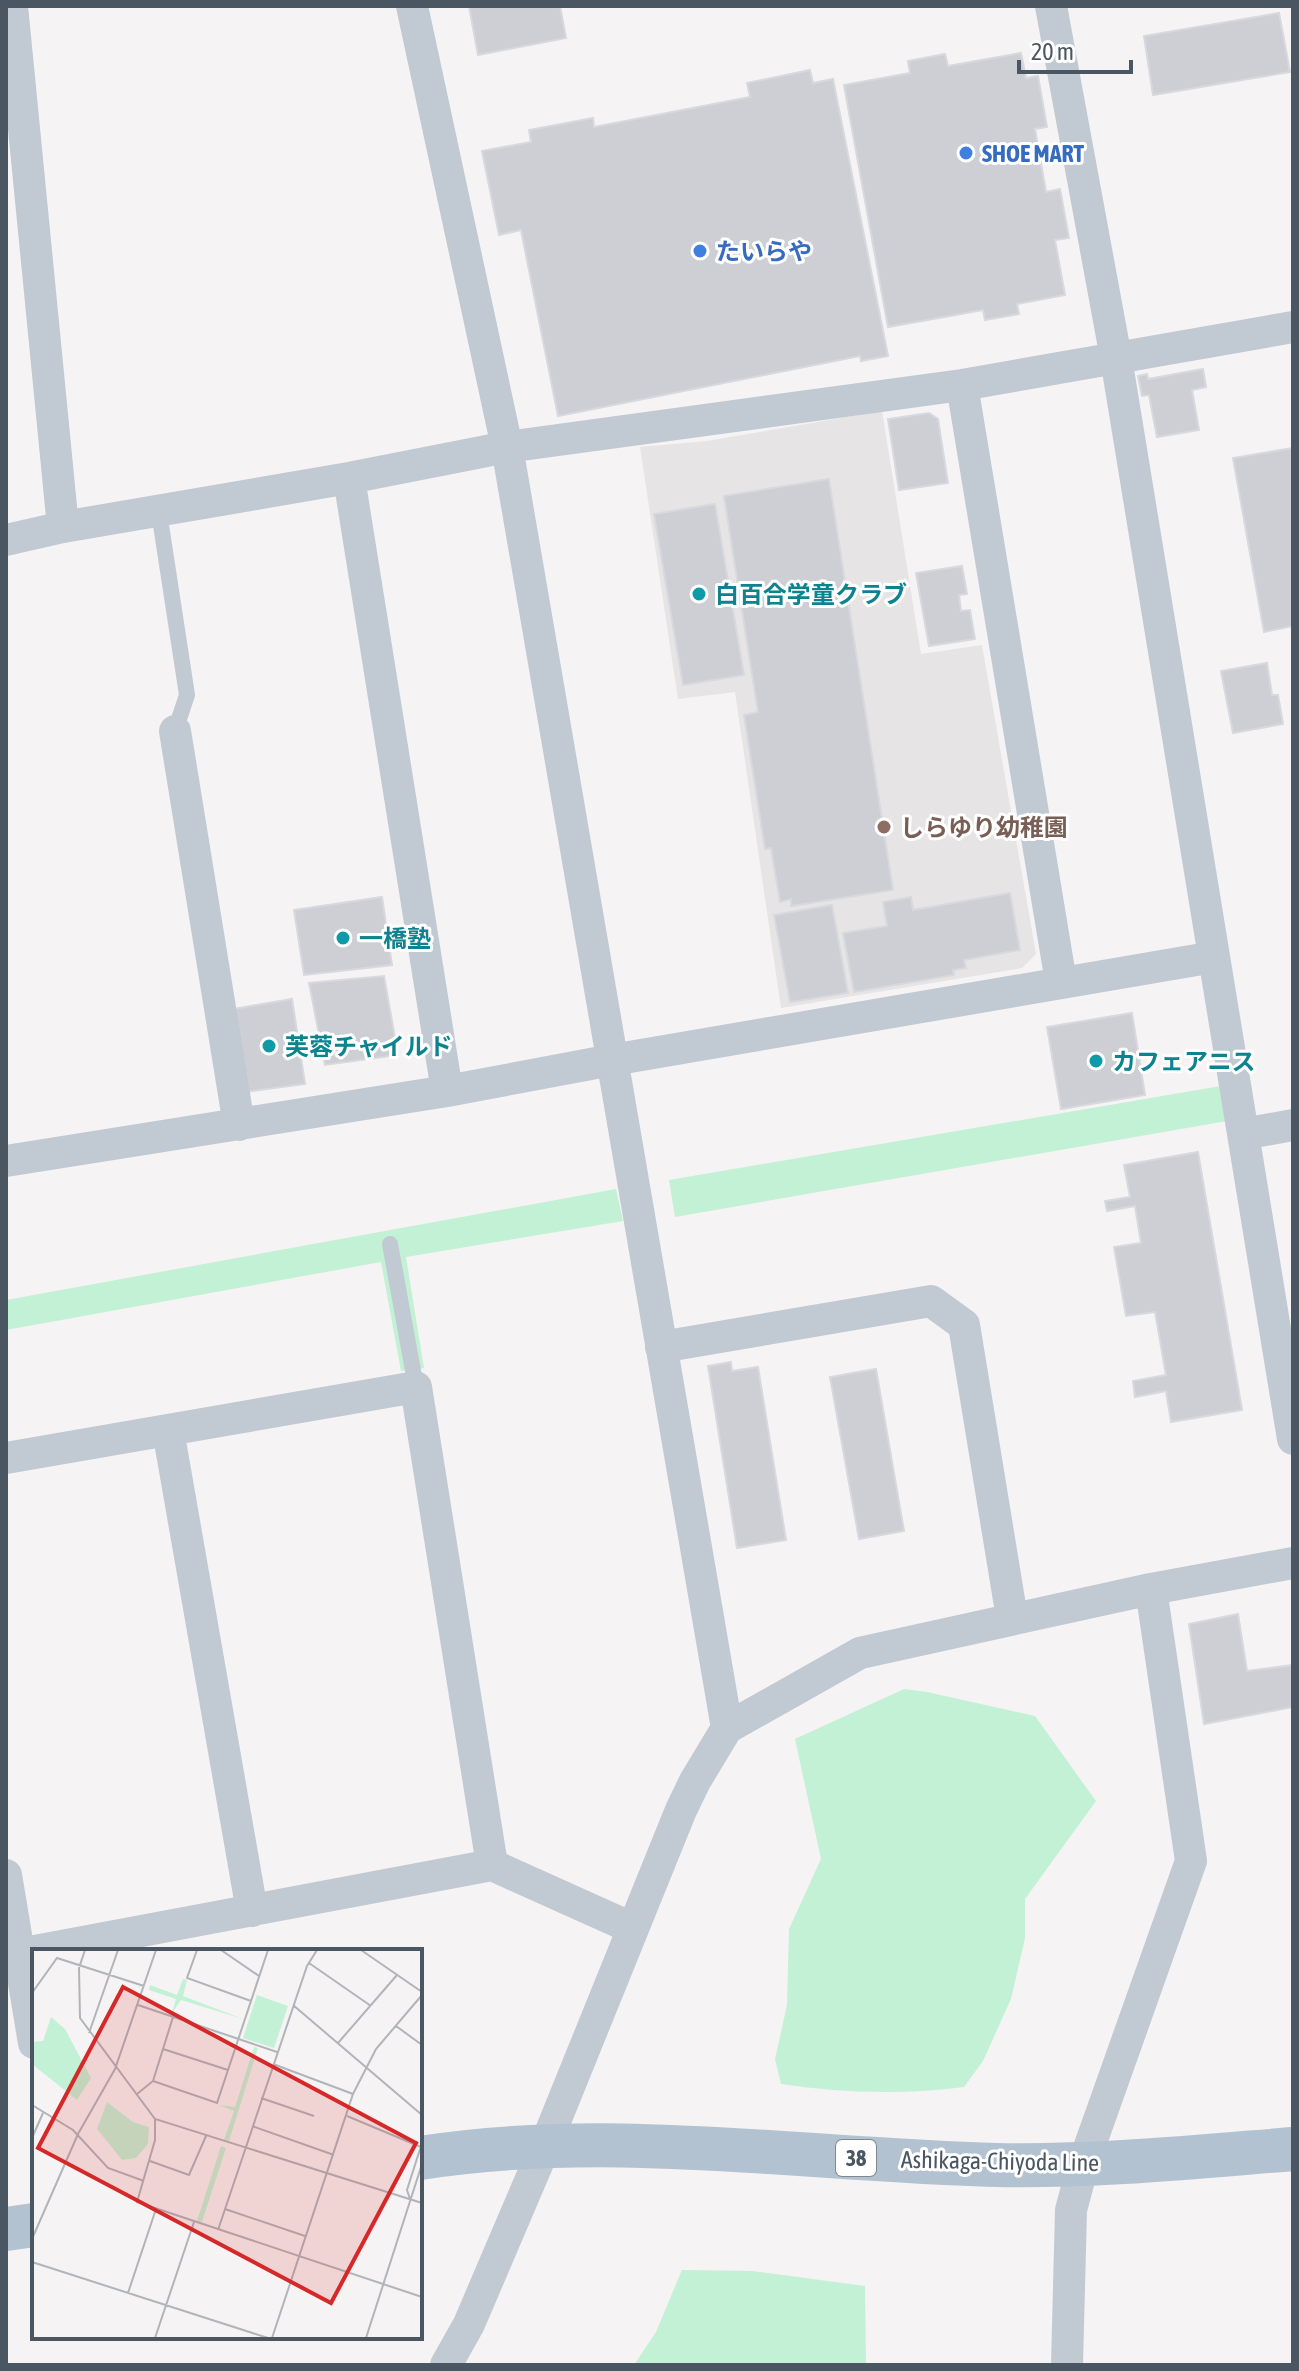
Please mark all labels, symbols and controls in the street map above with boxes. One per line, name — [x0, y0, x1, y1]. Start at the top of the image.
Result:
scale bar — [1019, 24, 1131, 74]
text: 20 m — [1031, 38, 1074, 65]
place label: SHOE MART — [982, 140, 1084, 167]
marker: SHOE MART — [957, 144, 975, 162]
place label: たいらや — [716, 238, 812, 265]
marker: たいらや — [691, 242, 709, 260]
place label: 白百合学童クラブ — [715, 581, 907, 608]
marker: 白百合学童クラブ — [690, 585, 708, 603]
place label: しらゆり幼稚園 — [900, 814, 1068, 841]
marker: しらゆり幼稚園 — [875, 818, 893, 836]
place label: 一橋塾 — [359, 925, 431, 952]
marker: 一橋塾 — [334, 929, 352, 947]
place label: 芙蓉チャイルド — [285, 1033, 453, 1060]
marker: 芙蓉チャイルド — [260, 1037, 278, 1055]
place label: カフェアニス — [1112, 1048, 1256, 1075]
marker: カフェアニス — [1087, 1052, 1105, 1070]
inset map — [32, 1949, 422, 2339]
road number: 38 — [836, 2140, 876, 2176]
street label: Ashikaga-Chiyoda Line — [901, 2146, 1099, 2176]

